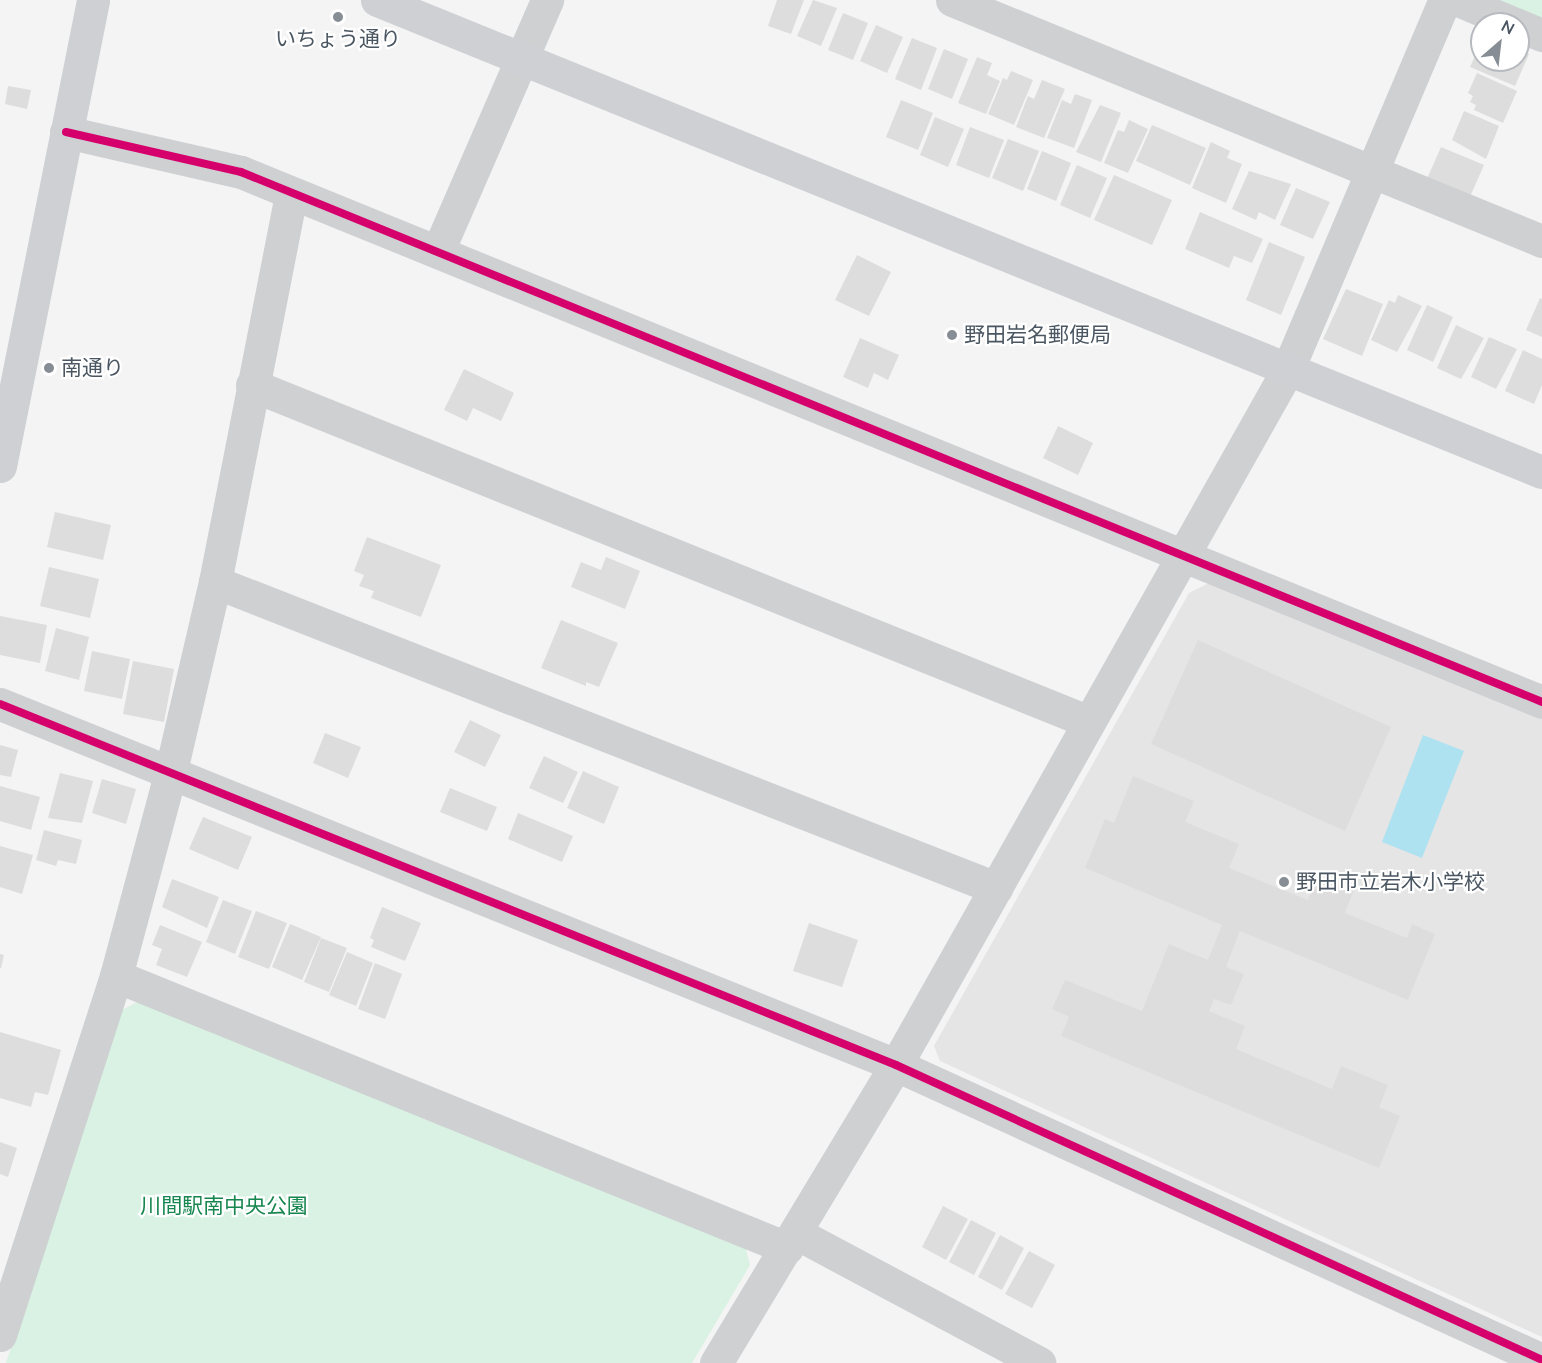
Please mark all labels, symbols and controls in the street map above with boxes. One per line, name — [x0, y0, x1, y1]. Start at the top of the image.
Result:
marker: いちょう通り — [331, 10, 345, 24]
north arrow — [1470, 12, 1530, 72]
text: N — [1497, 15, 1518, 40]
place label: いちょう通り — [275, 26, 401, 52]
place label: 野田岩名郵便局 — [964, 322, 1111, 348]
marker: 野田岩名郵便局 — [945, 328, 959, 342]
place label: 南通り — [61, 355, 124, 381]
marker: 南通り — [42, 361, 56, 375]
place label: 野田市立岩木小学校 — [1296, 869, 1485, 895]
marker: 野田市立岩木小学校 — [1277, 875, 1291, 889]
park label: 川間駅南中央公園 — [140, 1193, 308, 1219]

